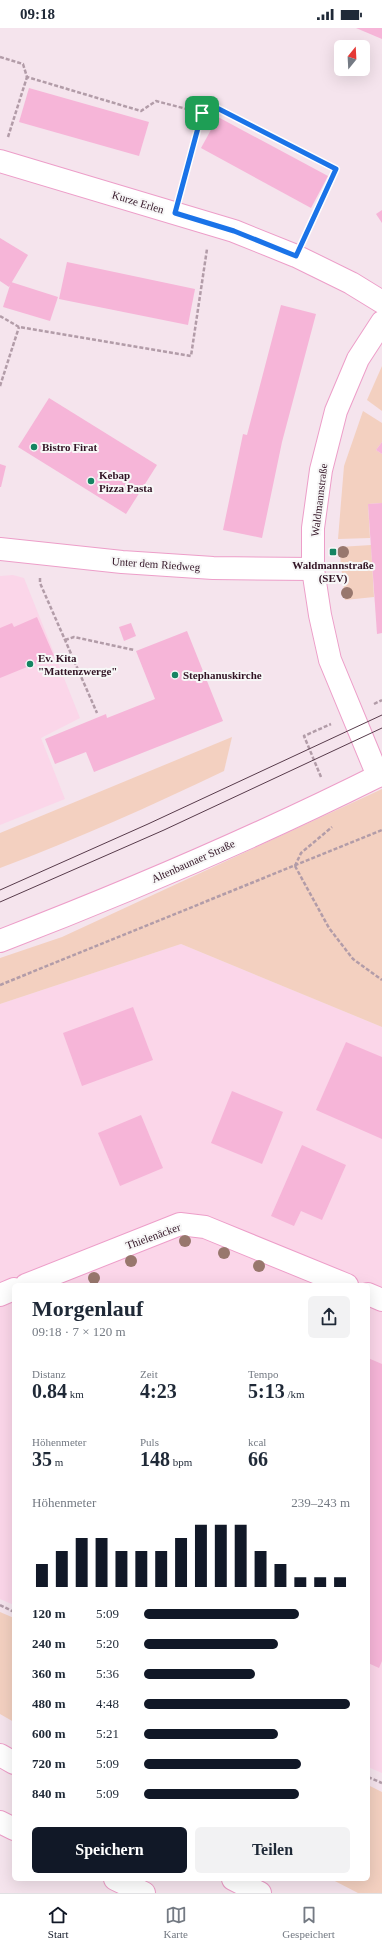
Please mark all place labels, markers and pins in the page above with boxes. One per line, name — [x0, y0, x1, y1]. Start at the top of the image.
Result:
pin — [185, 96, 219, 130]
place label: Bistro Firat — [42, 441, 97, 453]
marker: Bistro Firat — [29, 442, 39, 452]
place label: Kebap Pizza Pasta — [99, 469, 153, 494]
marker: Kebap Pizza Pasta — [86, 476, 96, 486]
marker: Waldmannstraße (SEV) — [328, 547, 338, 557]
place label: Waldmannstraße (SEV) — [292, 559, 374, 585]
place label: Ev. Kita "Mattenzwerge" — [38, 652, 117, 677]
marker: Ev. Kita "Mattenzwerge" — [25, 659, 35, 669]
place label: Stephanuskirche — [183, 669, 262, 681]
marker: Stephanuskirche — [170, 670, 180, 680]

